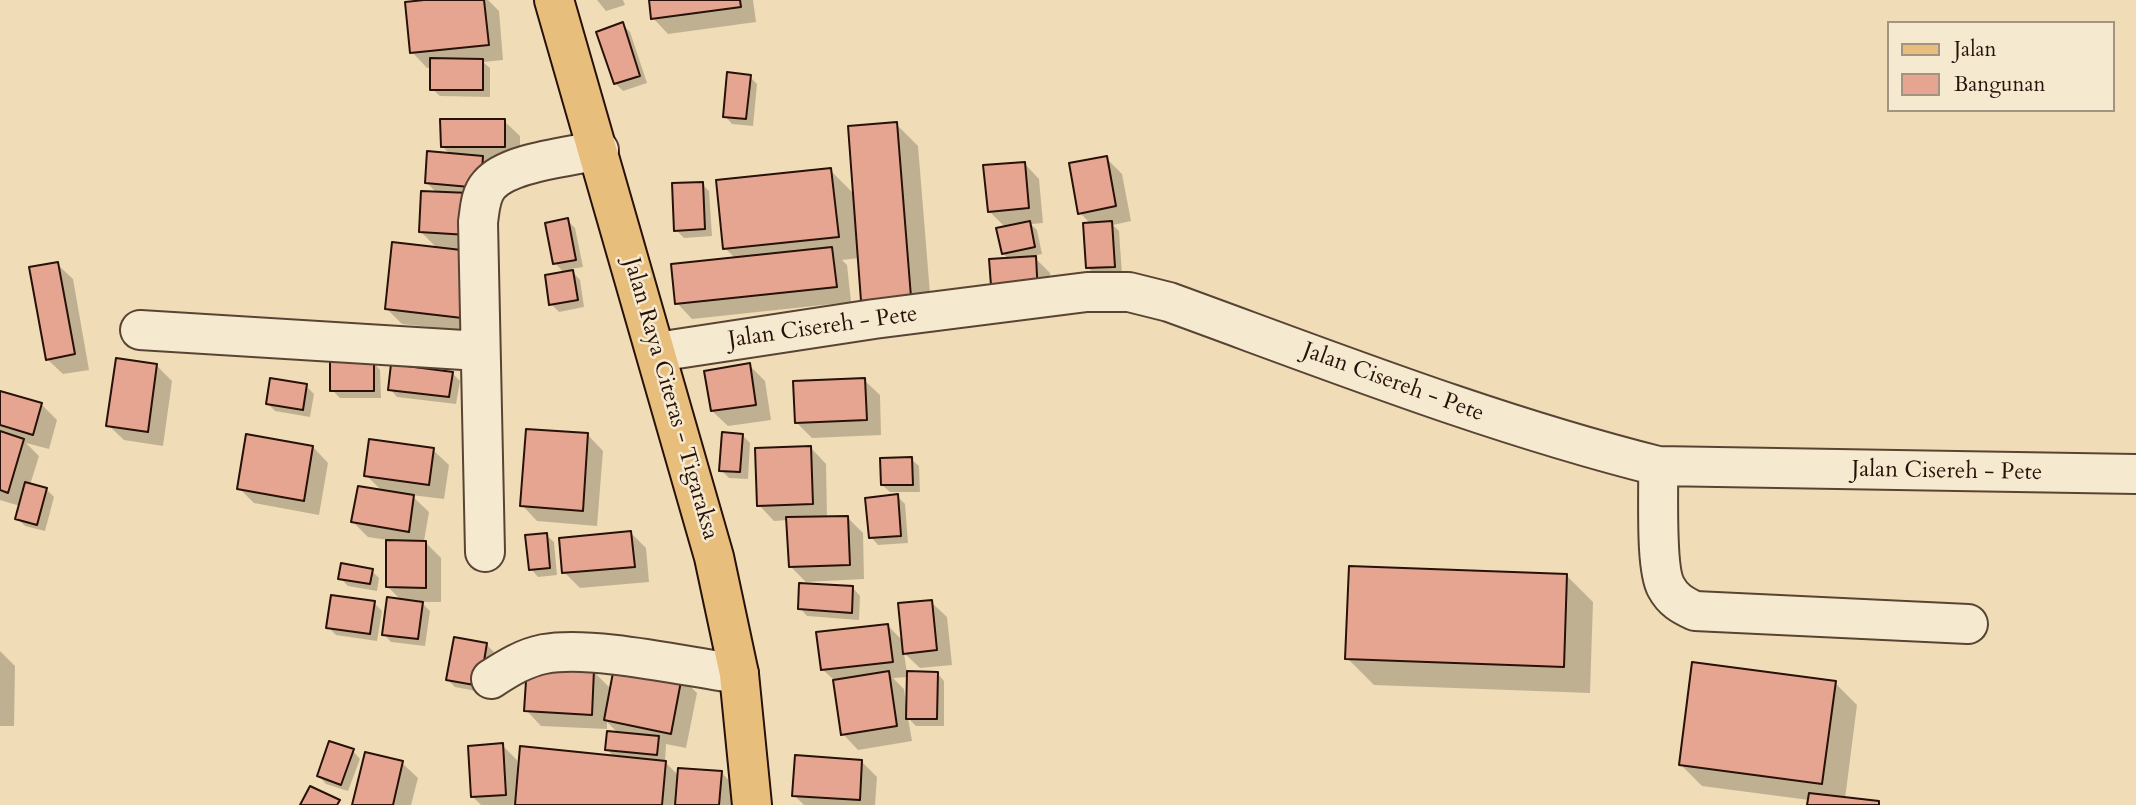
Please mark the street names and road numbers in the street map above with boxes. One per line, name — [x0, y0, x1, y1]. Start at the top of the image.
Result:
street label: Jalan Raya Citeras - Tigaraksa — [617, 255, 723, 543]
street label: Jalan Cisereh - Pete — [727, 301, 919, 355]
street label: Jalan Cisereh - Pete — [1299, 337, 1487, 429]
street label: Jalan Cisereh - Pete — [1851, 457, 2043, 487]

